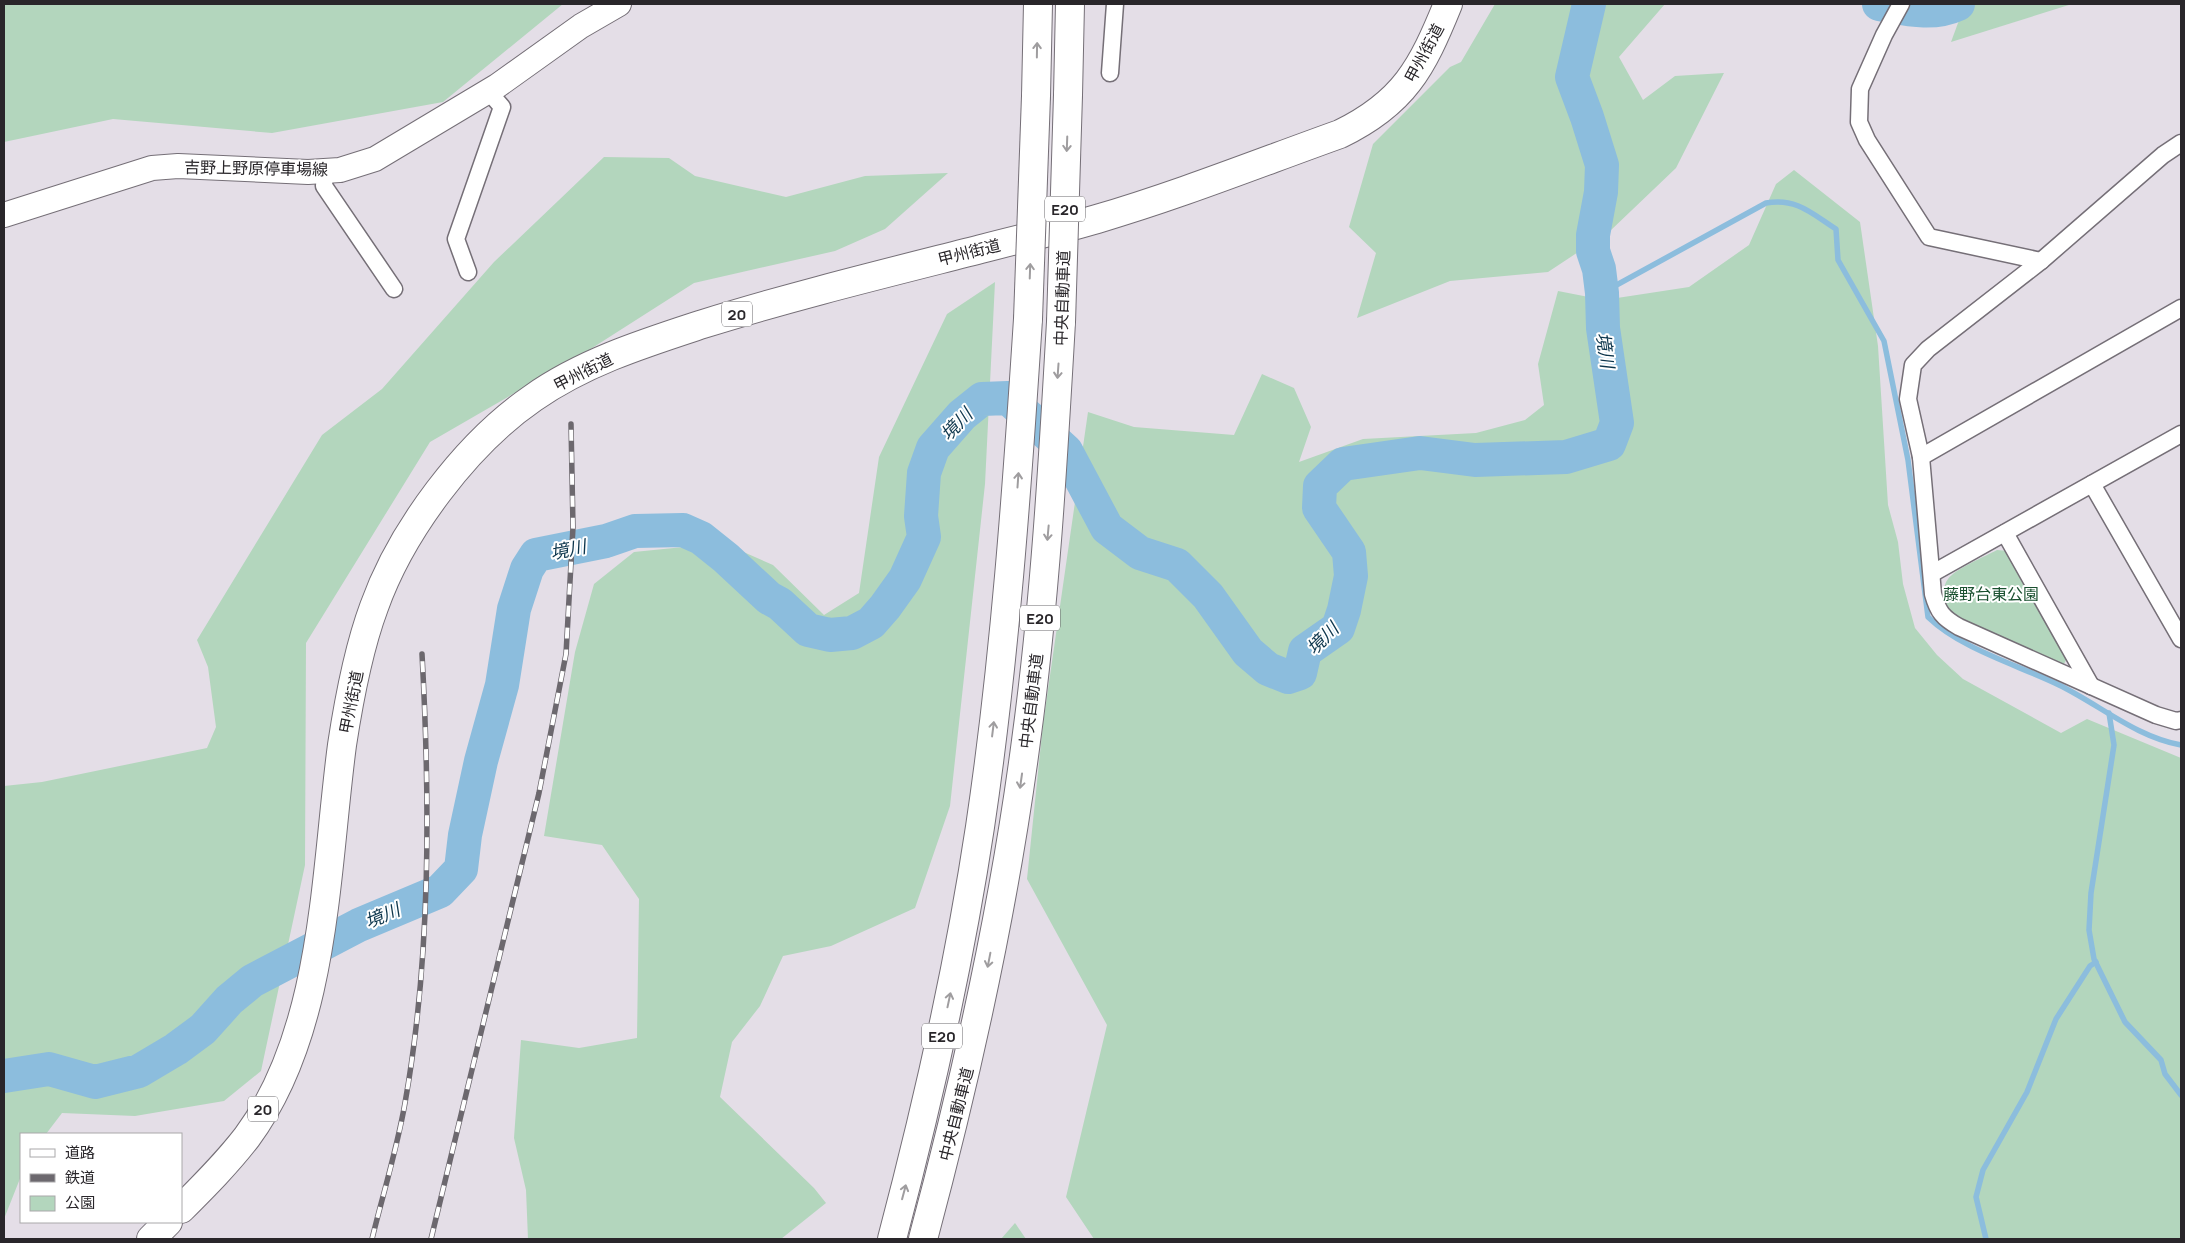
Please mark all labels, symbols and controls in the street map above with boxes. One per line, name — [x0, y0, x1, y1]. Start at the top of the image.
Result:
street label: 甲州街道 — [1399, 20, 1449, 86]
one-way arrow — [1032, 42, 1042, 58]
one-way arrow — [1062, 136, 1072, 152]
street label: 吉野上野原停車場線 — [184, 156, 328, 180]
road number: E20 — [1045, 196, 1085, 222]
street label: 甲州街道 — [935, 234, 1003, 270]
street label: 中央自動車道 — [1049, 250, 1075, 346]
one-way arrow — [1025, 263, 1035, 279]
road number: 20 — [722, 302, 752, 326]
water label: 境川 — [1592, 331, 1621, 371]
street label: 甲州街道 — [549, 348, 617, 396]
one-way arrow — [1054, 362, 1063, 378]
water label: 境川 — [935, 401, 979, 445]
one-way arrow — [1013, 473, 1022, 489]
one-way arrow — [1043, 524, 1053, 540]
water label: 境川 — [548, 533, 590, 564]
park label: 藤野台東公園 — [1943, 583, 2039, 605]
road number: E20 — [1020, 606, 1060, 630]
water label: 境川 — [1301, 615, 1345, 659]
street label: 中央自動車道 — [1014, 652, 1048, 750]
street label: 甲州街道 — [334, 668, 368, 736]
one-way arrow — [988, 722, 998, 738]
one-way arrow — [1015, 773, 1025, 789]
water label: 境川 — [361, 896, 405, 933]
one-way arrow — [984, 952, 994, 968]
one-way arrow — [945, 992, 954, 1008]
road number: E20 — [922, 1024, 962, 1048]
street label: 中央自動車道 — [934, 1065, 978, 1163]
road number: 20 — [248, 1096, 278, 1122]
legend — [20, 1133, 182, 1223]
text: 道路 — [65, 1142, 95, 1163]
text: 鉄道 — [65, 1167, 95, 1188]
one-way arrow — [900, 1185, 909, 1201]
text: 公園 — [65, 1192, 95, 1213]

